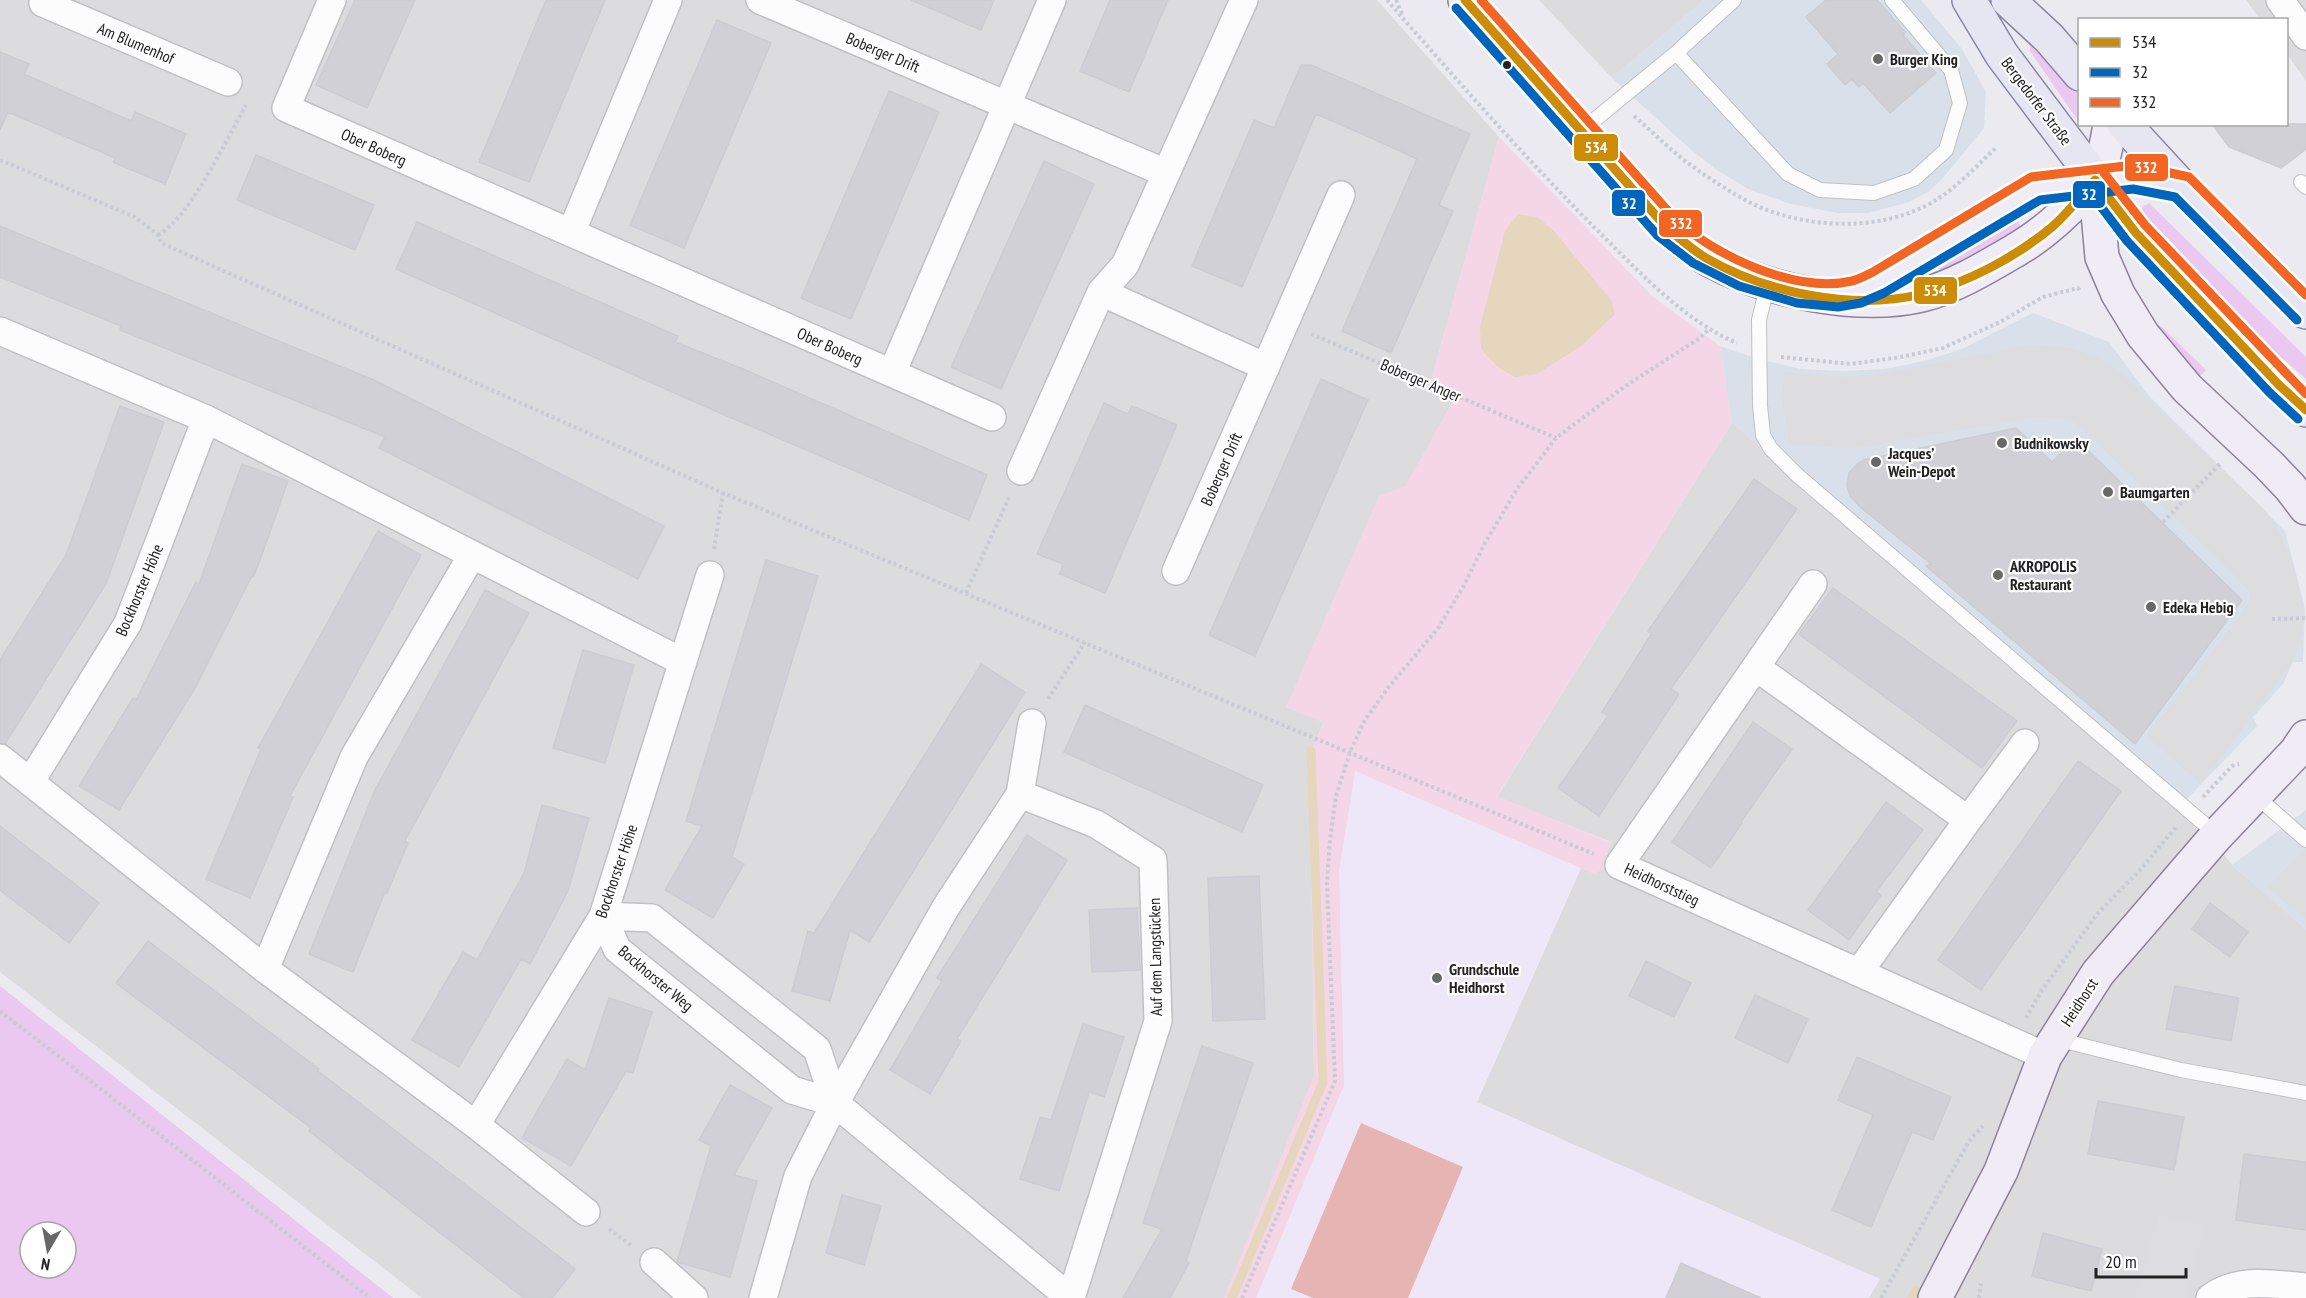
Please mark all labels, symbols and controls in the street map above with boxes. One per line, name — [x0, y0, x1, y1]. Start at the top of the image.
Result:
street label: Am Blumenhof — [95, 18, 178, 68]
legend — [2078, 18, 2288, 126]
street label: Boberger Drift — [843, 28, 923, 77]
text: 534 — [2132, 30, 2156, 53]
place label: Burger King — [1890, 49, 1958, 69]
marker: Burger King — [1871, 52, 1885, 66]
street label: Bergedorfer Straße — [1997, 53, 2077, 149]
unlabelled marker — [1501, 59, 1513, 71]
text: 32 — [2132, 60, 2148, 83]
text: 332 — [2132, 90, 2156, 113]
street label: Ober Boberg — [338, 124, 410, 170]
line badge: 534 — [1573, 133, 1619, 162]
text: 534 — [1585, 137, 1608, 157]
line badge: 332 — [2124, 153, 2169, 182]
text: 332 — [2135, 157, 2157, 177]
line badge: 32 — [2072, 180, 2106, 209]
text: 32 — [2081, 184, 2097, 204]
line badge: 32 — [1611, 189, 1646, 217]
text: 32 — [1621, 193, 1637, 213]
line badge: 332 — [1658, 209, 1703, 238]
text: 332 — [1670, 213, 1692, 233]
line badge: 534 — [1913, 276, 1958, 305]
text: 534 — [1924, 280, 1947, 300]
street label: Ober Boberg — [794, 323, 866, 369]
street label: Boberger Anger — [1378, 354, 1465, 406]
street label: Boberger Drift — [1196, 429, 1246, 509]
place label: Budnikowsky — [2014, 433, 2089, 453]
marker: Budnikowsky — [1995, 436, 2009, 450]
place label: Jacques’ Wein-Depot — [1887, 443, 1956, 481]
marker: Jacques’ Wein-Depot — [1869, 455, 1883, 469]
place label: Baumgarten — [2120, 482, 2190, 502]
marker: Baumgarten — [2101, 485, 2115, 499]
street label: Bockhorster Höhe — [111, 541, 167, 639]
place label: AKROPOLIS Restaurant — [2009, 556, 2077, 594]
marker: AKROPOLIS Restaurant — [1991, 568, 2005, 582]
place label: Edeka Hebig — [2163, 597, 2233, 617]
marker: Edeka Hebig — [2144, 600, 2158, 614]
street label: Bockhorster Höhe — [591, 821, 641, 921]
street label: Heidhorststieg — [1621, 858, 1703, 910]
street label: Auf dem Langstücken — [1144, 898, 1166, 1016]
street label: Bockhorster Weg — [614, 941, 698, 1015]
place label: Grundschule Heidhorst — [1449, 959, 1520, 997]
marker: Grundschule Heidhorst — [1430, 971, 1444, 985]
street label: Heidhorst — [2056, 974, 2102, 1030]
north arrow — [18, 1220, 78, 1280]
scale bar — [2096, 1241, 2186, 1279]
text: 20 m — [2105, 1250, 2137, 1273]
text: N — [39, 1254, 51, 1275]

